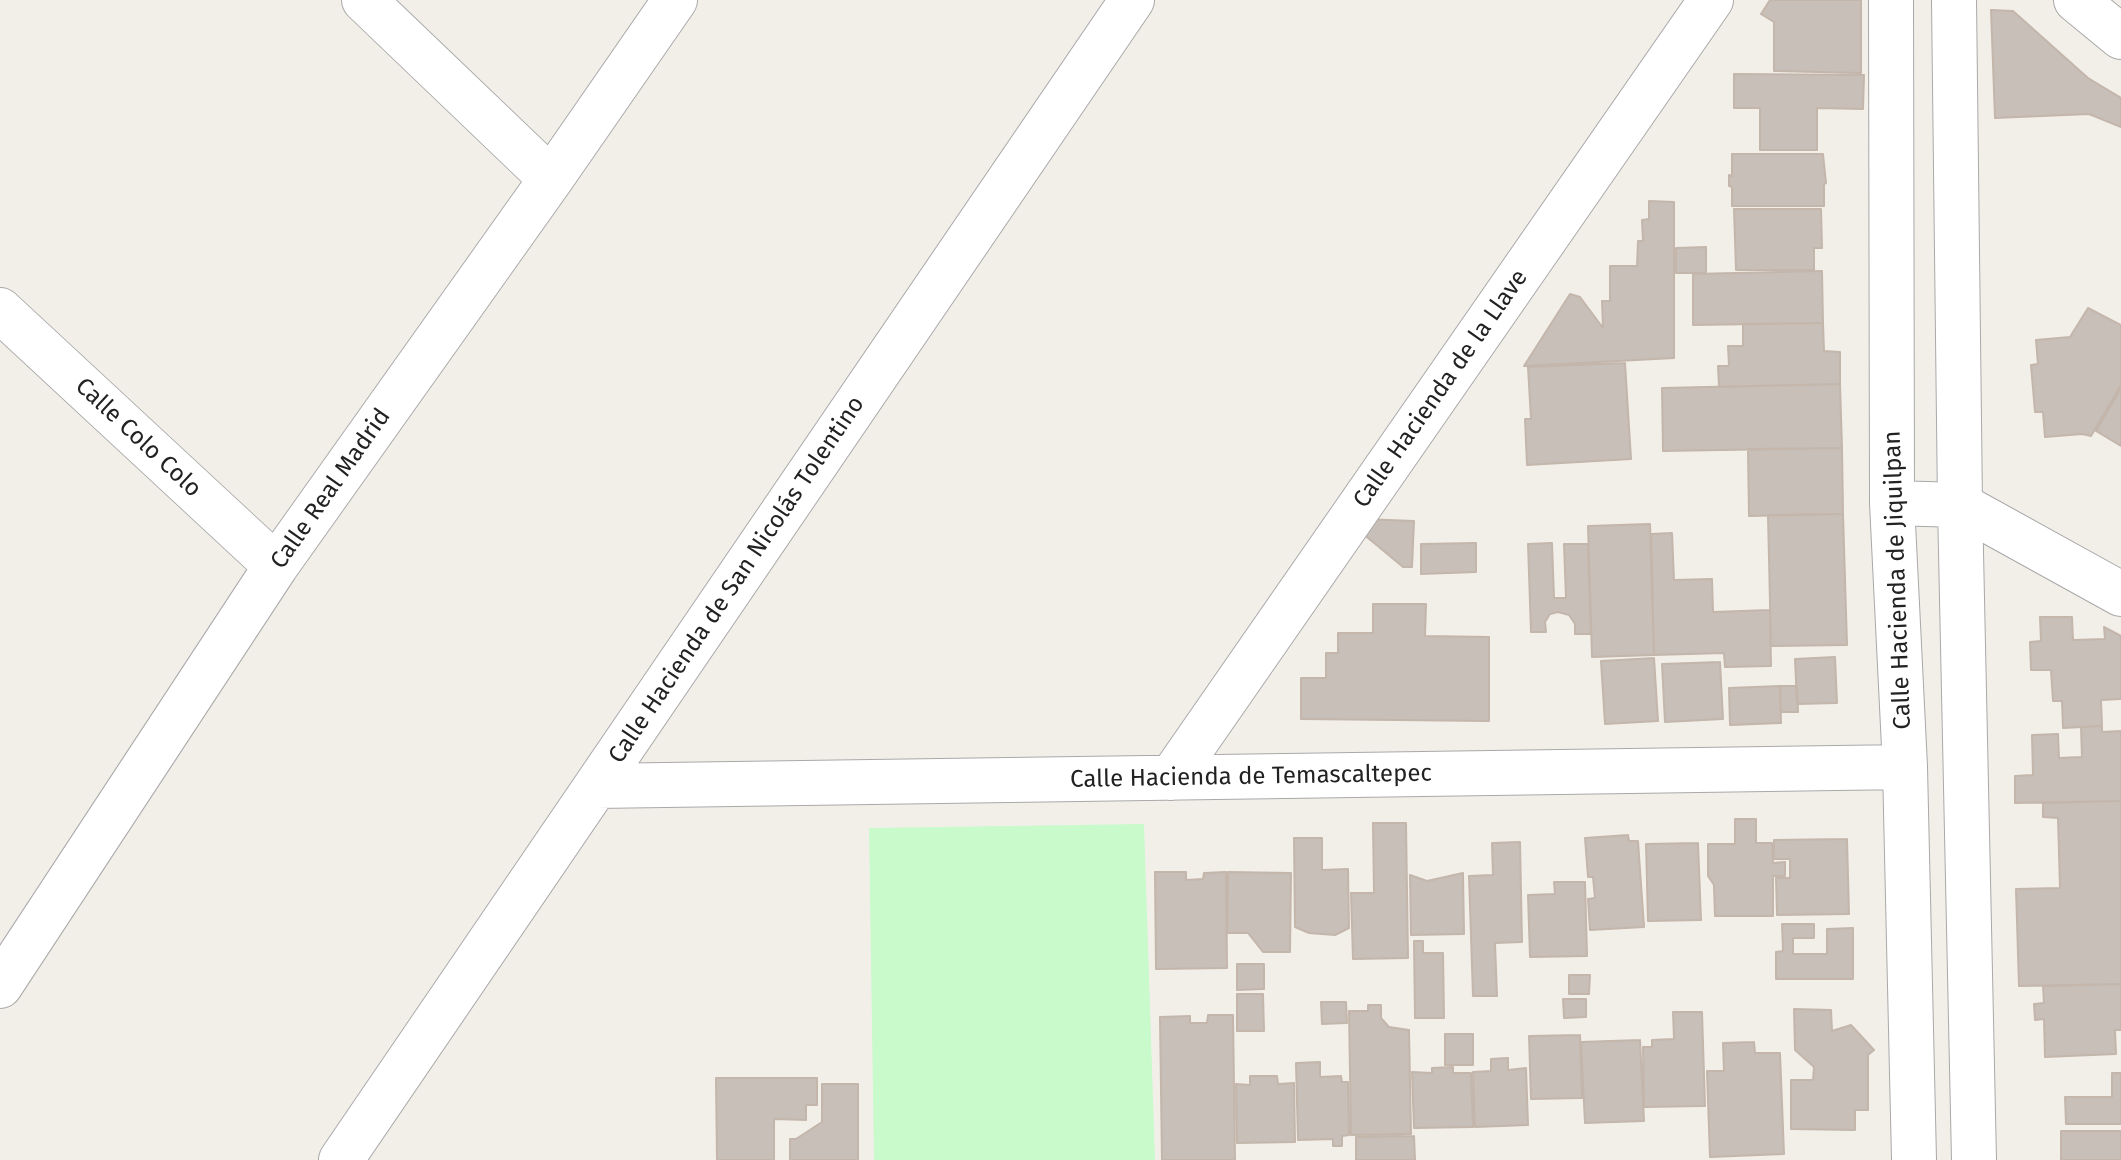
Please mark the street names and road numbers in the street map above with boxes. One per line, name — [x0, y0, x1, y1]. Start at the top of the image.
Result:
street label: Calle Hacienda de la Llave — [1348, 264, 1534, 514]
street label: Calle Colo Colo — [69, 372, 207, 504]
street label: Calle Hacienda de San Nicolás Tolentino — [603, 391, 871, 769]
street label: Calle Real Madrid — [265, 403, 397, 575]
street label: Calle Hacienda de Jiquilpan — [1878, 430, 1918, 730]
street label: Calle Hacienda de Temascaltepec — [1070, 759, 1432, 795]

